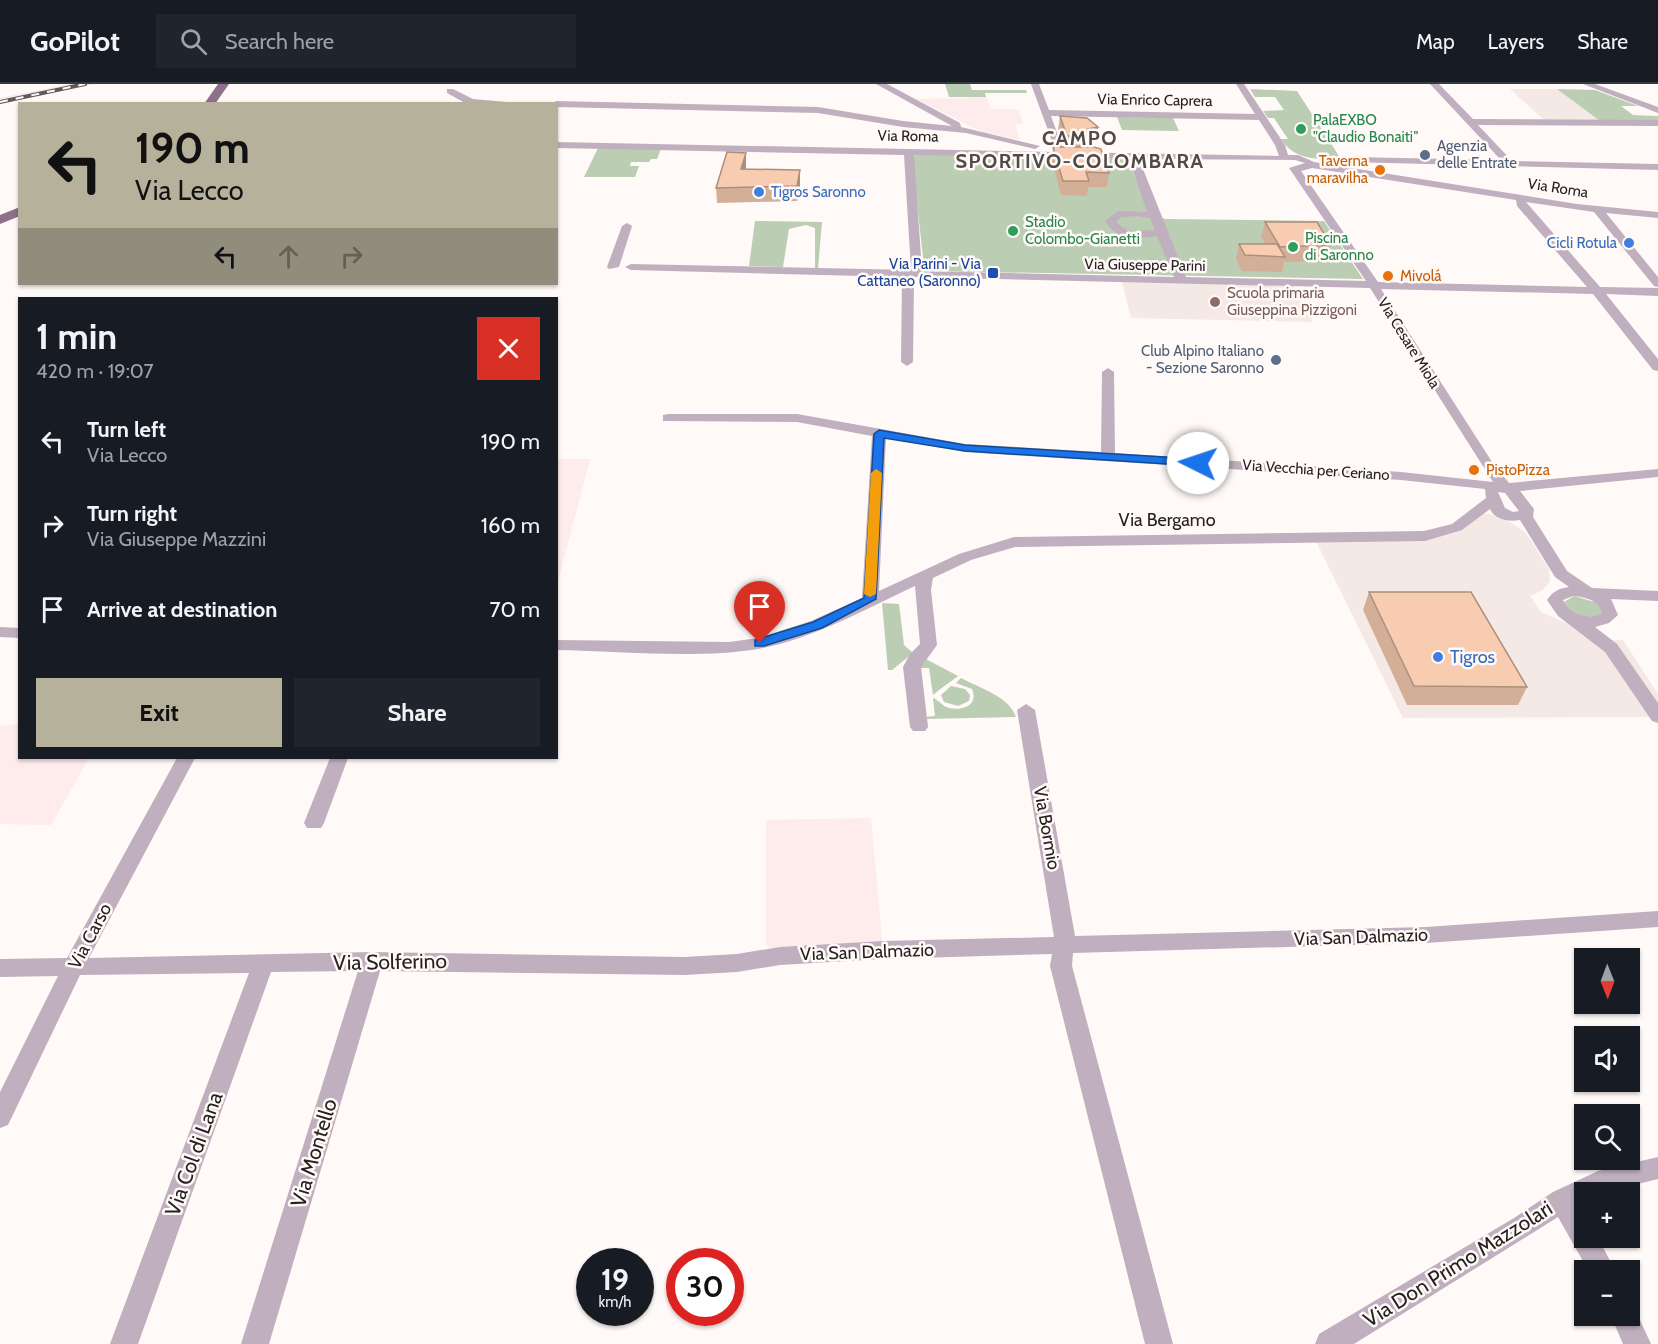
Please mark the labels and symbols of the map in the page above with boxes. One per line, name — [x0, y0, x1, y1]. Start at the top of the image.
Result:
street label: Via Enrico Caprera — [1097, 90, 1214, 110]
place label: PalaEXBO "Claudio Bonaiti" — [1313, 111, 1418, 146]
marker: PalaEXBO "Claudio Bonaiti" — [1294, 122, 1308, 136]
street label: Via Roma — [877, 126, 939, 146]
district label: CAMPO SPORTIVO-COLOMBARA — [955, 126, 1205, 173]
place label: Agenzia delle Entrate — [1437, 137, 1517, 172]
marker: Agenzia delle Entrate — [1418, 148, 1432, 162]
place label: Taverna maravilha — [1307, 152, 1369, 187]
marker: Taverna maravilha — [1373, 163, 1387, 177]
street label: Via Roma — [1526, 174, 1590, 202]
place label: Tigros Saronno — [771, 183, 866, 201]
marker: Tigros Saronno — [752, 185, 766, 199]
place label: Stadio Colombo-Gianetti — [1025, 213, 1140, 248]
marker: Stadio Colombo-Gianetti — [1006, 224, 1020, 238]
place label: Piscina di Saronno — [1305, 229, 1374, 264]
place label: Cicli Rotula — [1547, 234, 1618, 252]
marker: Cicli Rotula — [1622, 236, 1636, 250]
marker: Piscina di Saronno — [1286, 240, 1300, 254]
place label: Via Parini - Via Cattaneo (Saronno) — [857, 255, 982, 290]
street label: Via Giuseppe Parini — [1084, 255, 1206, 275]
marker: Via Parini - Via Cattaneo (Saronno) — [986, 266, 1000, 280]
place label: Mivolá — [1400, 267, 1442, 285]
marker: Mivolá — [1381, 269, 1395, 283]
place label: Scuola primaria Giuseppina Pizzigoni — [1227, 284, 1357, 319]
street label: Via Cesare Miola — [1374, 294, 1444, 392]
marker: Scuola primaria Giuseppina Pizzigoni — [1208, 295, 1222, 309]
place label: Club Alpino Italiano - Sezione Saronno — [1141, 342, 1264, 377]
marker: Club Alpino Italiano - Sezione Saronno — [1269, 353, 1283, 367]
position arrow — [1166, 431, 1230, 495]
street label: Via Vecchia per Ceriano — [1242, 456, 1390, 484]
place label: PistoPizza — [1486, 461, 1551, 479]
marker: PistoPizza — [1467, 463, 1481, 477]
street label: Via Bergamo — [1118, 509, 1216, 531]
pin — [734, 581, 785, 643]
place label: Tigros — [1450, 646, 1495, 668]
marker: Tigros — [1431, 650, 1445, 664]
street label: Via Bormio — [1029, 785, 1065, 871]
street label: Via Carso — [64, 899, 116, 973]
street label: Via San Dalmazio — [1294, 924, 1428, 950]
street label: Via San Dalmazio — [800, 939, 934, 965]
street label: Via Solferino — [333, 948, 447, 975]
north arrow — [1574, 948, 1640, 1014]
street label: Via Col di Lana — [160, 1088, 228, 1219]
street label: Via Montello — [285, 1096, 342, 1210]
street label: Via Don Primo Mazzolari — [1359, 1195, 1557, 1332]
speed limit sign: 30 — [666, 1248, 744, 1326]

